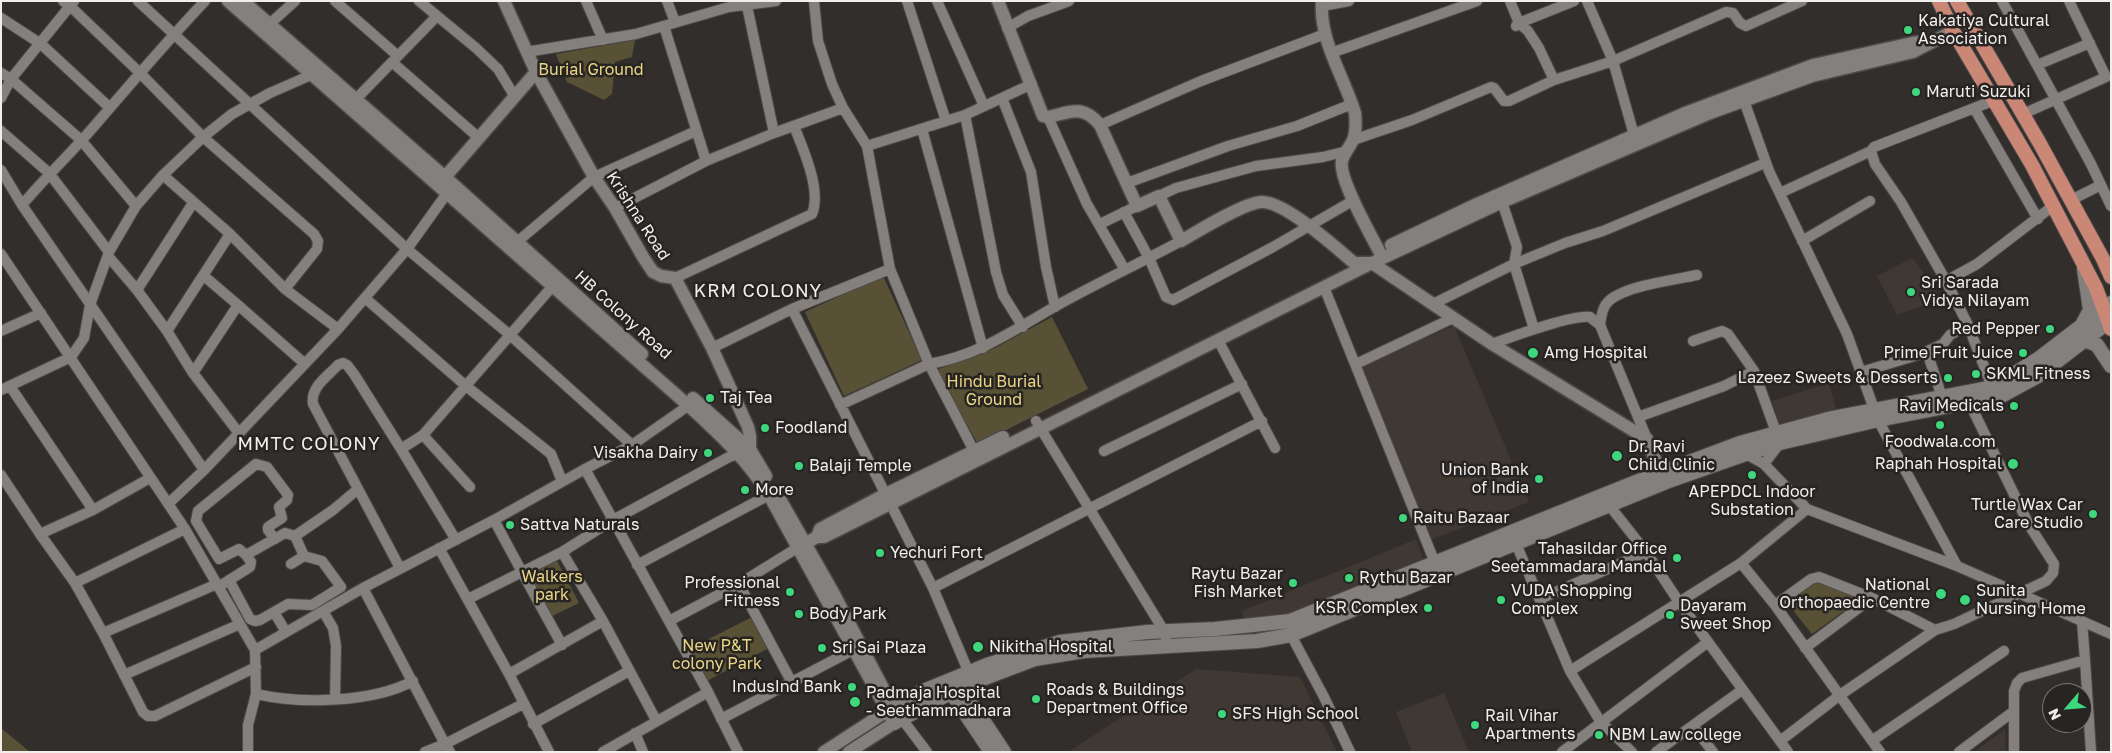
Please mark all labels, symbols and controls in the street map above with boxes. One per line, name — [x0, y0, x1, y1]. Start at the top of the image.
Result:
place label: Kakatiya Cultural Association — [1918, 11, 2050, 49]
marker: Kakatiya Cultural Association — [1902, 24, 1914, 36]
park label: Burial Ground — [538, 60, 644, 80]
place label: Maruti Suzuki — [1926, 82, 2030, 102]
marker: Maruti Suzuki — [1910, 86, 1922, 98]
street label: Krishna Road — [602, 168, 674, 264]
street label: HB Colony Road — [571, 267, 675, 363]
place label: Sri Sarada Vidya Nilayam — [1921, 273, 2029, 311]
district label: KRM COLONY — [693, 280, 823, 302]
marker: Sri Sarada Vidya Nilayam — [1905, 286, 1917, 298]
place label: Red Pepper — [1951, 319, 2040, 339]
marker: Red Pepper — [2044, 323, 2056, 335]
place label: Amg Hospital — [1544, 343, 1648, 363]
place label: Prime Fruit Juice — [1884, 343, 2013, 363]
marker: Amg Hospital — [1526, 346, 1540, 360]
marker: Prime Fruit Juice — [2017, 347, 2029, 359]
place label: SKML Fitness — [1986, 364, 2090, 384]
place label: Lazeez Sweets & Desserts — [1738, 368, 1938, 388]
marker: SKML Fitness — [1970, 368, 1982, 380]
park label: Hindu Burial Ground — [947, 372, 1041, 410]
marker: Lazeez Sweets & Desserts — [1942, 372, 1954, 384]
place label: Taj Tea — [720, 388, 773, 408]
marker: Taj Tea — [704, 392, 716, 404]
place label: Ravi Medicals — [1899, 396, 2004, 416]
marker: Ravi Medicals — [2008, 400, 2020, 412]
place label: Foodland — [775, 418, 847, 438]
marker: Foodwala.com — [1934, 419, 1946, 431]
marker: Foodland — [759, 422, 771, 434]
place label: Foodwala.com — [1884, 432, 1996, 452]
district label: MMTC COLONY — [236, 433, 382, 455]
place label: Dr. Ravi Child Clinic — [1628, 437, 1715, 475]
place label: Visakha Dairy — [593, 443, 698, 463]
marker: Visakha Dairy — [702, 447, 714, 459]
marker: Dr. Ravi Child Clinic — [1610, 449, 1624, 463]
place label: Raphah Hospital — [1875, 454, 2002, 474]
place label: Balaji Temple — [809, 456, 911, 476]
marker: Raphah Hospital — [2006, 457, 2020, 471]
marker: Balaji Temple — [793, 460, 805, 472]
place label: Union Bank of India — [1441, 460, 1529, 498]
marker: APEPDCL Indoor Substation — [1746, 469, 1758, 481]
marker: Union Bank of India — [1533, 473, 1545, 485]
place label: More — [755, 480, 794, 500]
place label: APEPDCL Indoor Substation — [1689, 482, 1815, 520]
marker: More — [739, 484, 751, 496]
place label: Turtle Wax Car Care Studio — [1971, 495, 2083, 533]
place label: Raitu Bazaar — [1413, 508, 1509, 528]
marker: Turtle Wax Car Care Studio — [2087, 508, 2099, 520]
marker: Raitu Bazaar — [1397, 512, 1409, 524]
place label: Sattva Naturals — [520, 515, 639, 535]
marker: Sattva Naturals — [504, 519, 516, 531]
place label: Tahasildar Office Seetammadara Mandal — [1491, 539, 1667, 577]
place label: Yechuri Fort — [890, 543, 983, 563]
marker: Yechuri Fort — [874, 547, 886, 559]
marker: Tahasildar Office Seetammadara Mandal — [1671, 552, 1683, 564]
place label: Raytu Bazar Fish Market — [1191, 564, 1283, 602]
park label: Walkers park — [521, 567, 583, 605]
place label: Rythu Bazar — [1359, 568, 1452, 588]
marker: Rythu Bazar — [1343, 572, 1355, 584]
place label: Professional Fitness — [684, 573, 780, 611]
place label: National Orthopaedic Centre — [1779, 575, 1930, 613]
marker: Raytu Bazar Fish Market — [1287, 577, 1299, 589]
place label: VUDA Shopping Complex — [1511, 581, 1632, 619]
place label: Sunita Nursing Home — [1976, 581, 2086, 619]
marker: Professional Fitness — [784, 586, 796, 598]
marker: National Orthopaedic Centre — [1934, 587, 1948, 601]
marker: Sunita Nursing Home — [1958, 593, 1972, 607]
marker: VUDA Shopping Complex — [1495, 594, 1507, 606]
place label: Dayaram Sweet Shop — [1680, 596, 1771, 634]
place label: KSR Complex — [1315, 598, 1418, 618]
marker: KSR Complex — [1422, 602, 1434, 614]
place label: Body Park — [809, 604, 887, 624]
marker: Body Park — [793, 608, 805, 620]
marker: Dayaram Sweet Shop — [1664, 609, 1676, 621]
park label: New P&T colony Park — [672, 636, 762, 674]
place label: Nikitha Hospital — [989, 637, 1113, 657]
place label: Sri Sai Plaza — [832, 638, 926, 658]
marker: Nikitha Hospital — [971, 640, 985, 654]
marker: Sri Sai Plaza — [816, 642, 828, 654]
place label: IndusInd Bank — [732, 677, 842, 697]
place label: Roads & Buildings Department Office — [1046, 680, 1188, 718]
marker: IndusInd Bank — [846, 681, 858, 693]
place label: Padmaja Hospital - Seethammadhara — [866, 683, 1011, 721]
north arrow — [2042, 683, 2092, 733]
marker: Roads & Buildings Department Office — [1030, 693, 1042, 705]
marker: Padmaja Hospital - Seethammadhara — [848, 695, 862, 709]
place label: SFS High School — [1232, 704, 1359, 724]
place label: Rail Vihar Apartments — [1485, 706, 1576, 744]
text: N — [2044, 706, 2064, 723]
marker: SFS High School — [1216, 708, 1228, 720]
marker: Rail Vihar Apartments — [1469, 719, 1481, 731]
place label: NBM Law college — [1609, 725, 1742, 745]
marker: NBM Law college — [1593, 729, 1605, 741]

